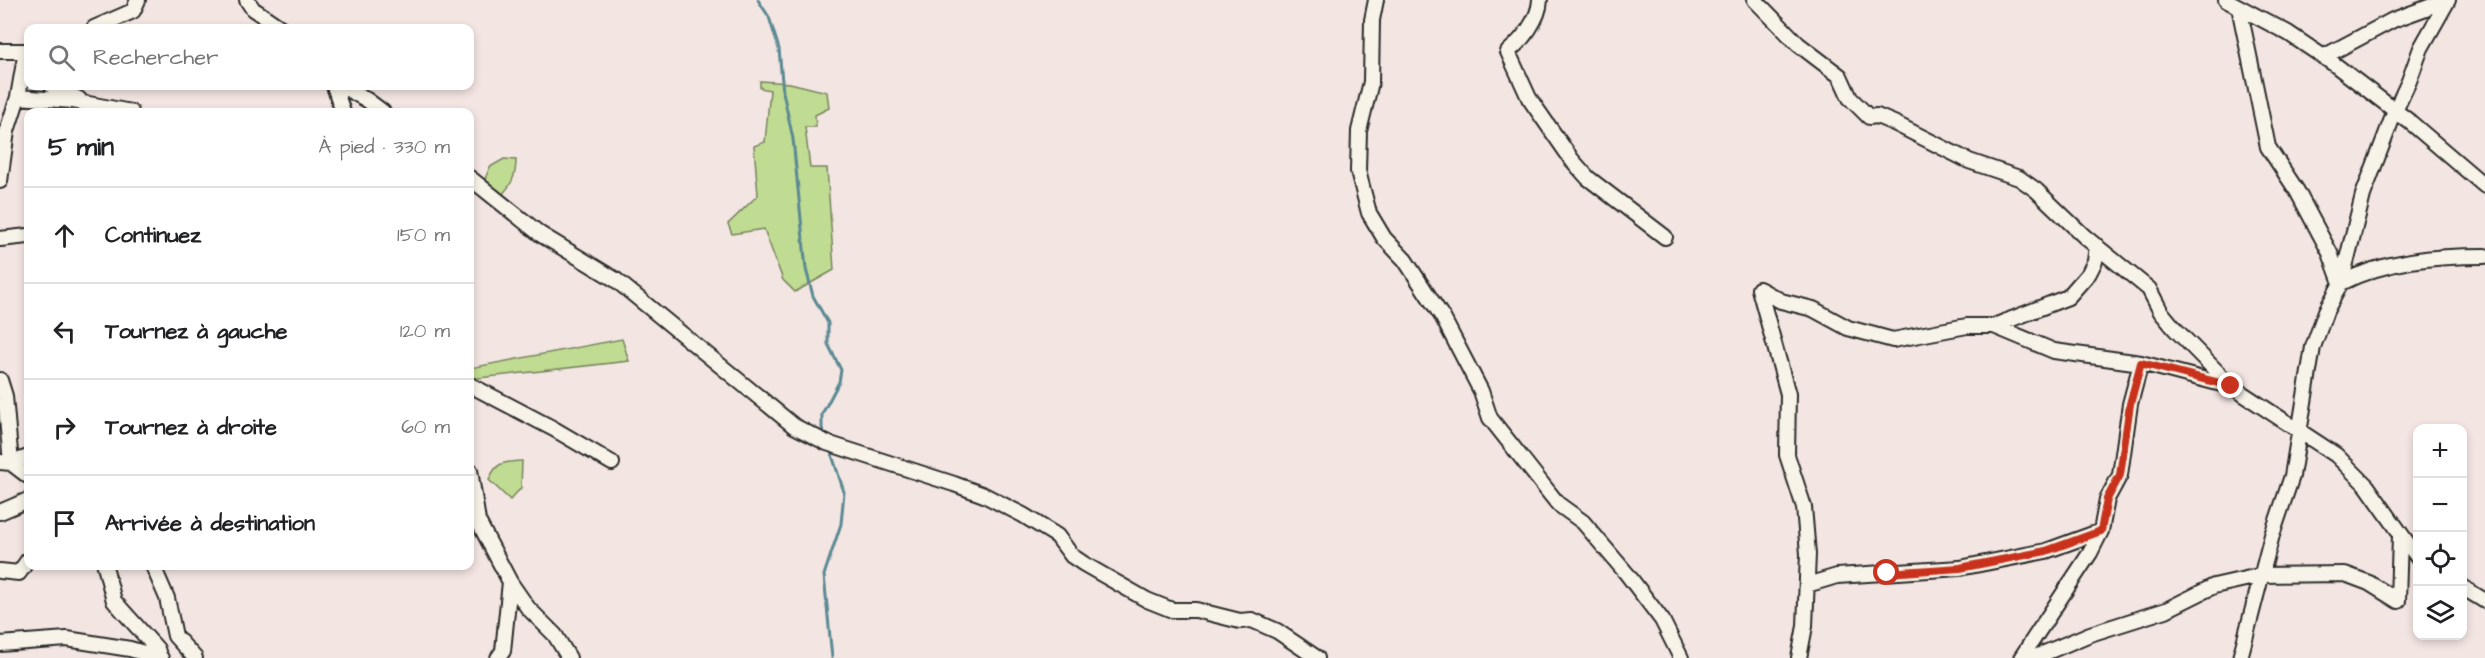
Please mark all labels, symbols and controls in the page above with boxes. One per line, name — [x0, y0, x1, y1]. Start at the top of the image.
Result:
search box — [24, 24, 474, 90]
icon: search — [45, 41, 78, 74]
text: Rechercher — [93, 42, 218, 73]
text: 5 min — [48, 129, 114, 165]
text: À pied · 330 m — [319, 133, 450, 161]
icon: ahead — [48, 219, 81, 252]
text: Continuez — [105, 220, 201, 251]
text: 150 m — [397, 221, 450, 249]
icon: left — [48, 315, 81, 348]
text: Tournez à gauche — [105, 316, 287, 347]
text: 120 m — [400, 317, 450, 345]
route end — [2217, 372, 2243, 398]
icon: right — [48, 411, 81, 444]
text: Tournez à droite — [105, 412, 277, 443]
text: 60 m — [401, 413, 450, 441]
map controls — [2413, 424, 2467, 640]
button: + — [2413, 424, 2467, 478]
button: − — [2413, 478, 2467, 532]
icon: arrive — [48, 507, 81, 540]
text: Arrivée à destination — [105, 508, 315, 539]
button: locate — [2413, 532, 2467, 586]
route start — [1873, 559, 1899, 585]
button: layers — [2413, 586, 2467, 640]

